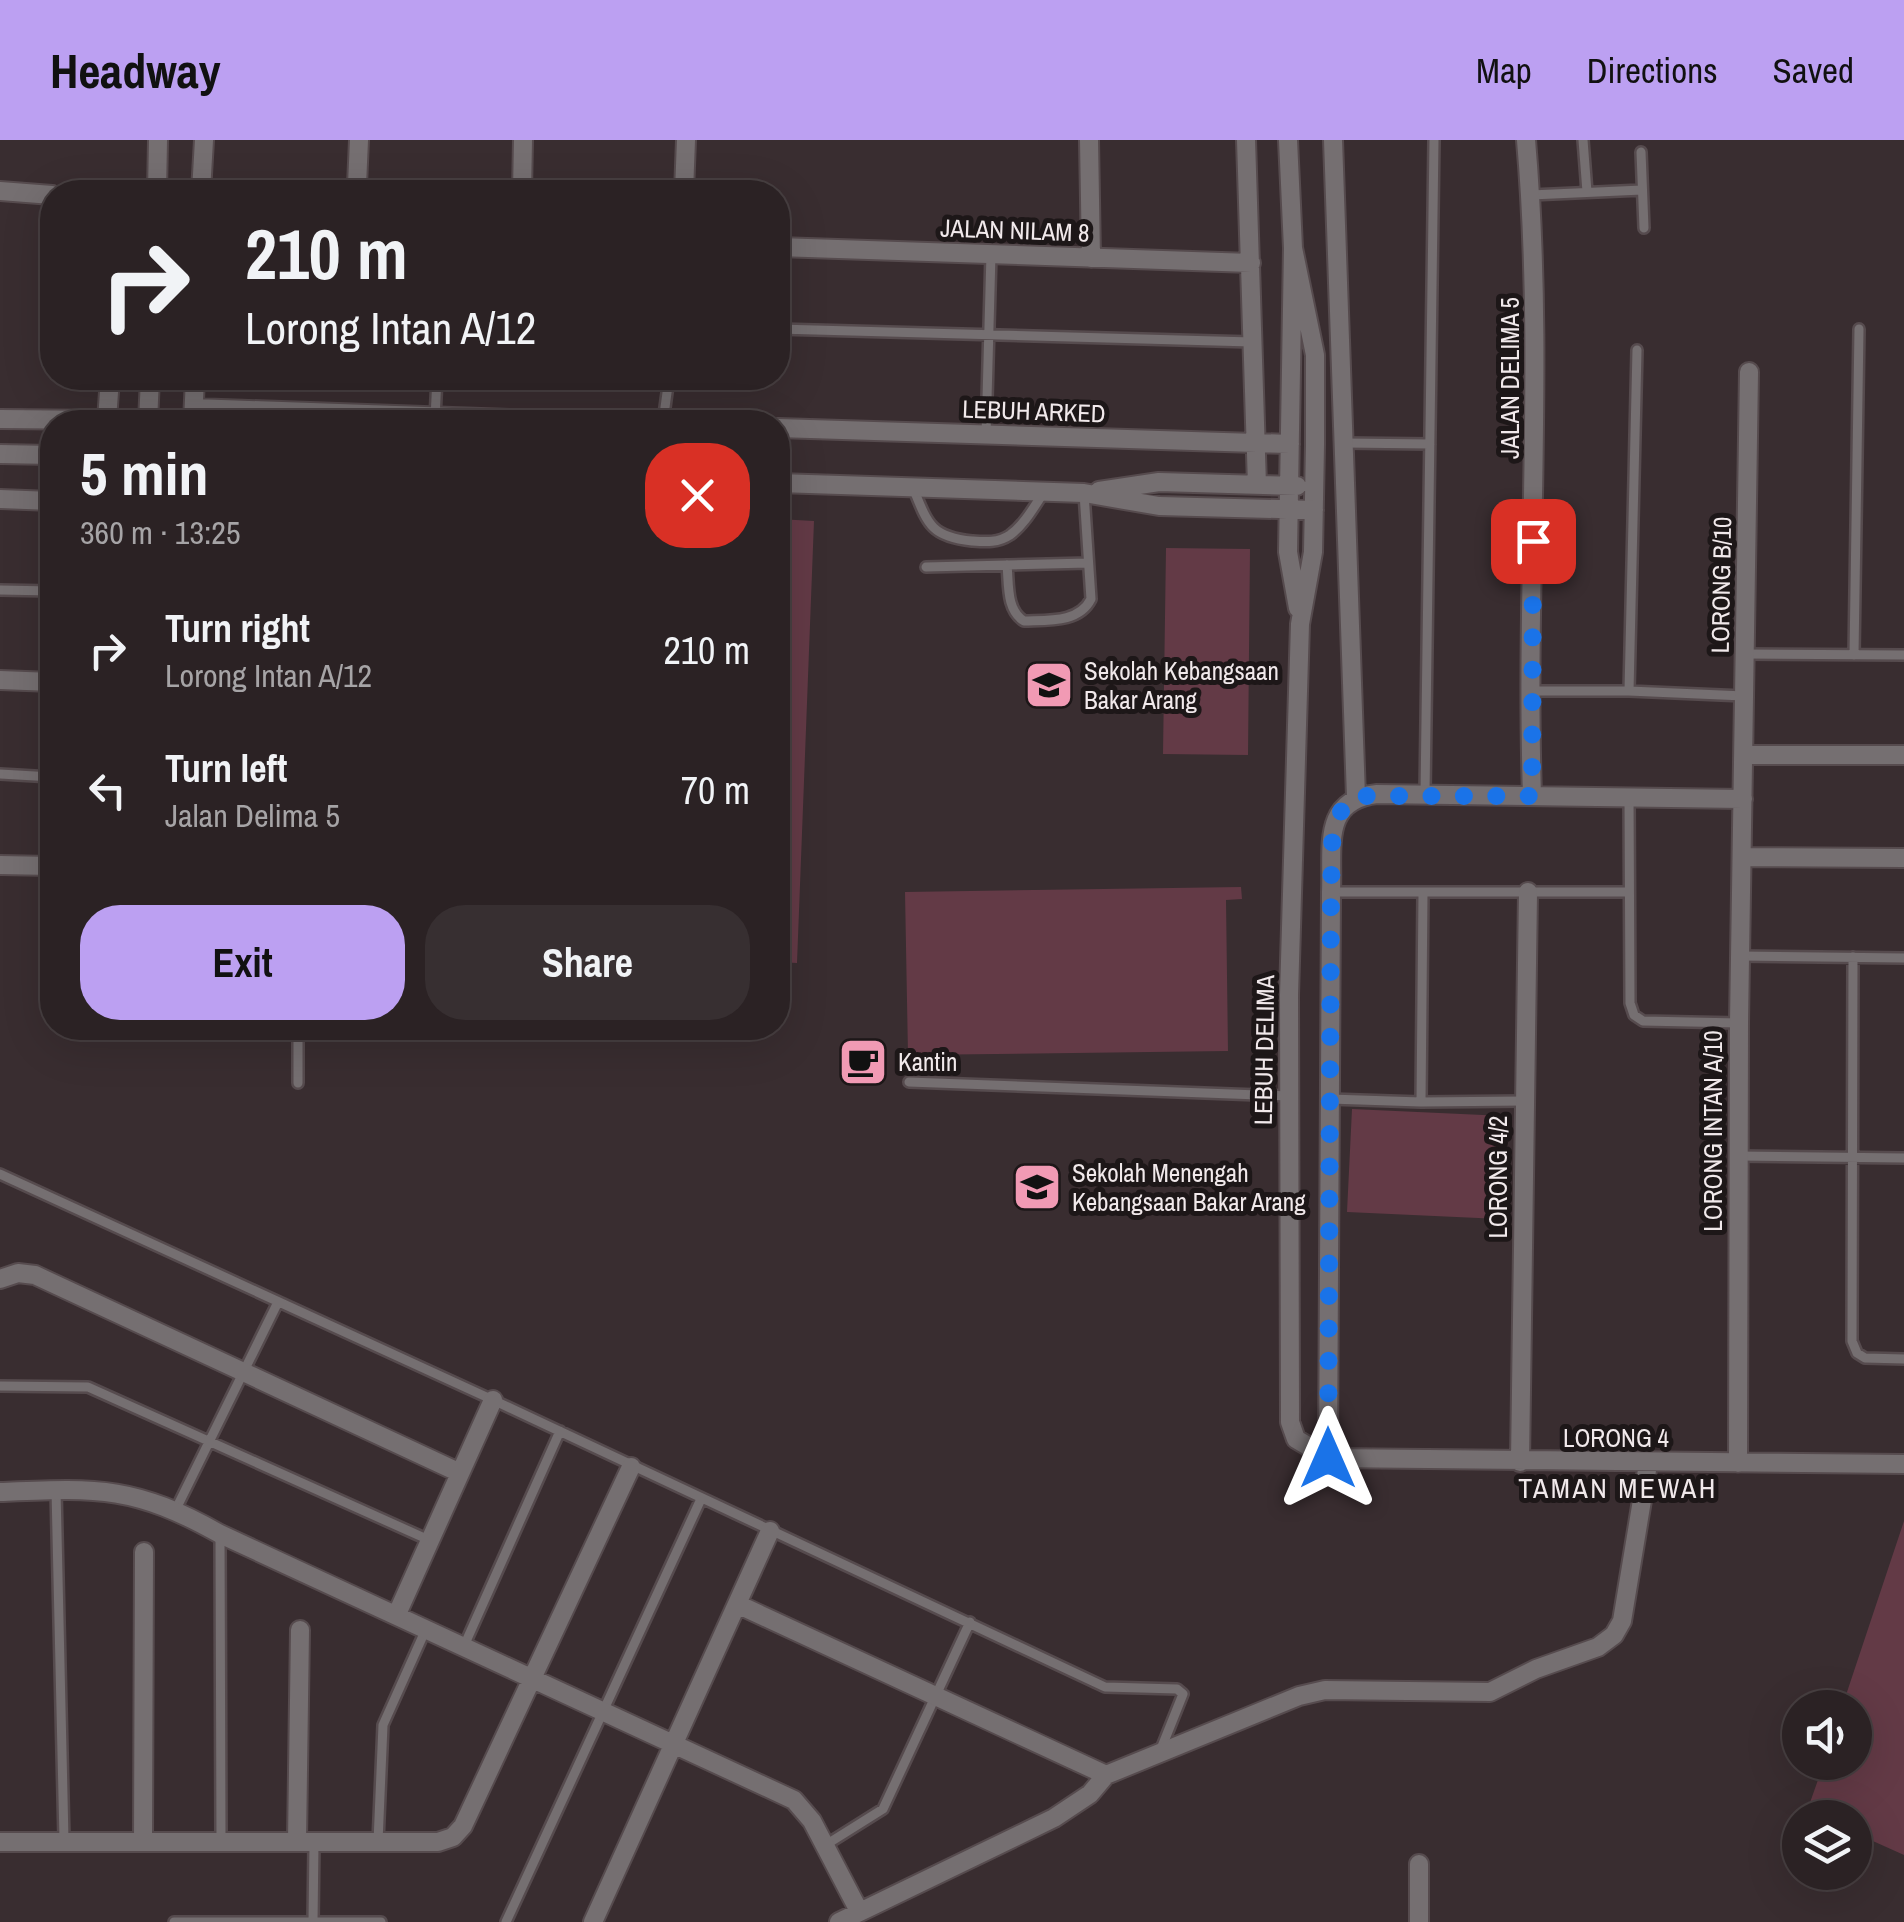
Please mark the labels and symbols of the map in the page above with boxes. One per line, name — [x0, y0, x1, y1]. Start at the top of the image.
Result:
street label: JALAN NILAM 8 — [940, 210, 1090, 250]
street label: JALAN DELIMA 5 — [1493, 297, 1527, 459]
street label: LEBUH ARKED — [962, 392, 1106, 430]
pin — [1491, 499, 1576, 584]
street label: LORONG B/10 — [1703, 516, 1739, 654]
place label: Sekolah Kebangsaan Bakar Arang — [1084, 654, 1279, 717]
school or university icon: Sekolah Kebangsaan Bakar Arang — [1023, 659, 1075, 711]
street label: LEBUH DELIMA — [1246, 974, 1282, 1125]
street label: LORONG INTAN A/10 — [1696, 1030, 1730, 1232]
cafe icon: Kantin — [837, 1036, 889, 1088]
place label: Kantin — [898, 1045, 957, 1079]
street label: LORONG 4/2 — [1481, 1115, 1515, 1239]
place label: Sekolah Menengah Kebangsaan Bakar Arang — [1072, 1156, 1306, 1219]
school or university icon: Sekolah Menengah Kebangsaan Bakar Arang — [1011, 1161, 1063, 1213]
position arrow — [1276, 1406, 1380, 1510]
street label: LORONG 4 — [1563, 1421, 1669, 1455]
district label: TAMAN MEWAH — [1518, 1469, 1718, 1507]

